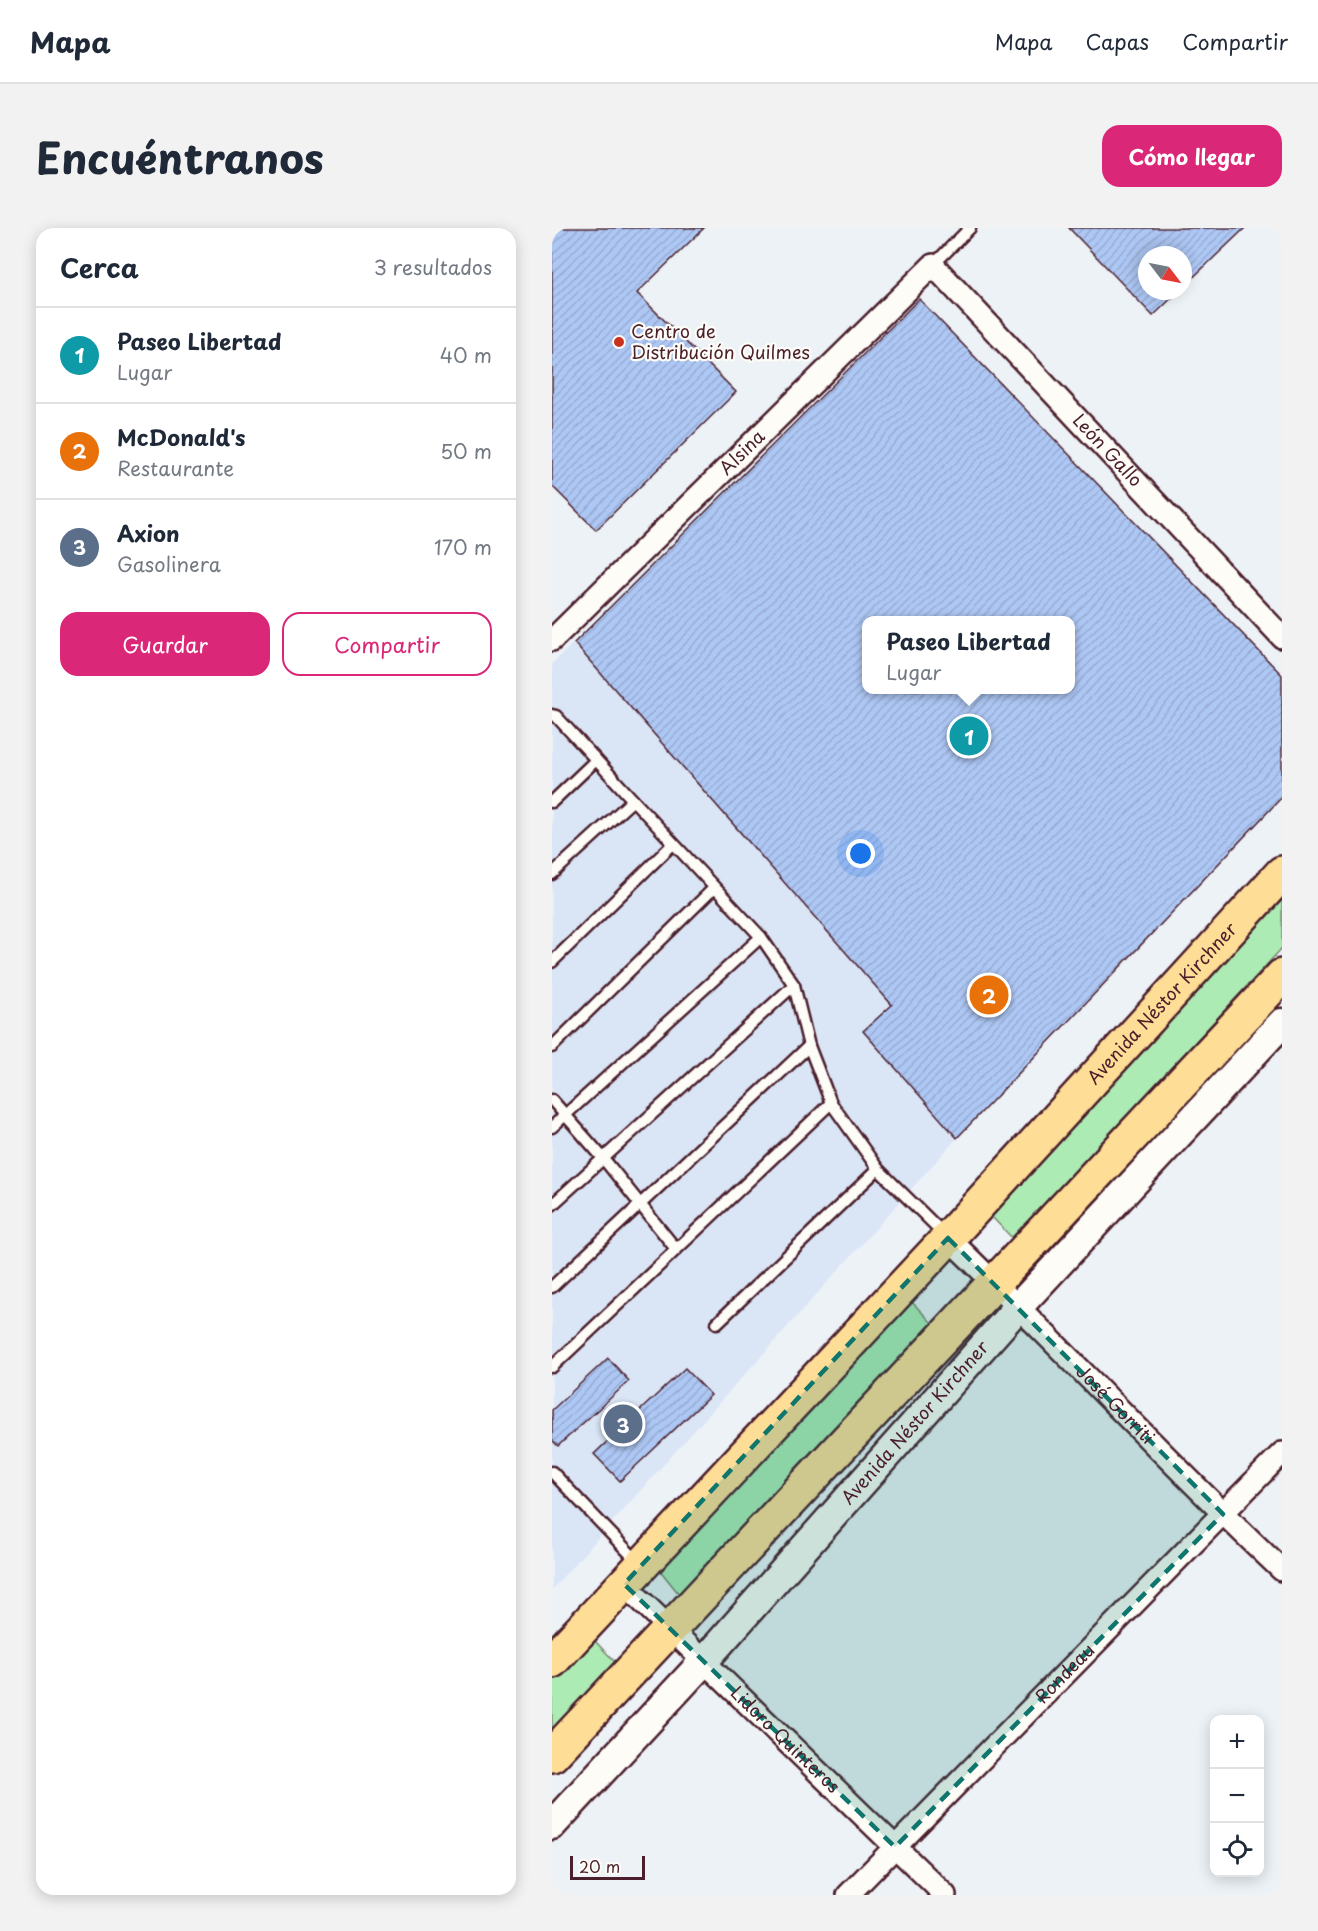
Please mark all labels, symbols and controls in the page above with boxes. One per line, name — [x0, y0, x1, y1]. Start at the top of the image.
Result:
text: Mapa — [30, 20, 111, 63]
text: Mapa — [995, 25, 1053, 57]
text: Capas — [1086, 25, 1149, 57]
text: Compartir — [1182, 25, 1288, 57]
text: Encuéntranos — [36, 125, 324, 188]
button: Cómo llegar — [1102, 125, 1282, 187]
north arrow — [1138, 246, 1192, 300]
text: Cerca — [60, 248, 139, 287]
text: 3 resultados — [374, 252, 492, 282]
place label: Centro de Distribución Quilmes — [631, 317, 810, 365]
text: Paseo Libertad — [117, 324, 282, 357]
marker: Centro de Distribución Quilmes — [612, 335, 626, 349]
text: 1 — [75, 340, 84, 370]
text: 40 m — [440, 340, 492, 370]
text: Lugar — [117, 357, 172, 387]
street label: León Gallo — [1067, 407, 1149, 492]
text: McDonald's — [117, 420, 246, 453]
street label: Alsina — [712, 422, 771, 480]
text: 2 — [72, 436, 87, 466]
text: 50 m — [440, 436, 492, 466]
text: Restaurante — [117, 453, 234, 483]
text: Axion — [117, 516, 179, 549]
text: 3 — [73, 532, 86, 562]
text: 170 m — [434, 532, 492, 562]
text: Gasolinera — [117, 549, 221, 579]
button: Guardar — [60, 612, 270, 676]
button: Compartir — [282, 612, 492, 676]
popup — [862, 616, 1075, 694]
text: Paseo Libertad — [886, 624, 1051, 657]
text: Lugar — [886, 657, 941, 687]
pin: 1 — [950, 714, 988, 758]
your location — [846, 839, 875, 868]
street label: Avenida Néstor Kirchner — [1080, 915, 1243, 1090]
pin: 2 — [970, 972, 1008, 1017]
street label: Avenida Néstor Kirchner — [834, 1333, 995, 1510]
street label: José Gorriti — [1071, 1358, 1161, 1449]
pin: 3 — [604, 1402, 642, 1446]
street label: Rondeau — [1028, 1637, 1100, 1709]
street label: Lidoro Quinteros — [725, 1679, 847, 1798]
map controls — [1210, 1715, 1264, 1877]
button: + — [1210, 1715, 1264, 1769]
button: − — [1210, 1769, 1264, 1823]
button: locate — [1210, 1823, 1264, 1877]
scale bar — [570, 1853, 645, 1880]
text: 20 m — [579, 1854, 620, 1878]

